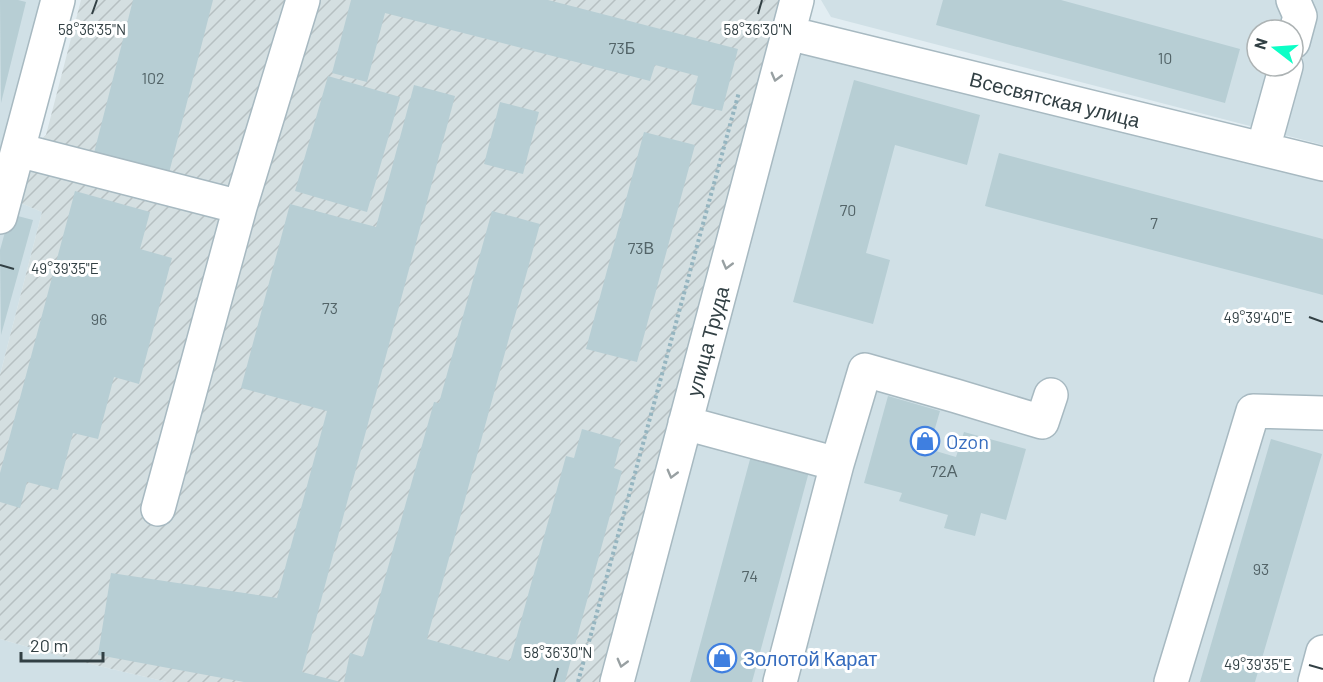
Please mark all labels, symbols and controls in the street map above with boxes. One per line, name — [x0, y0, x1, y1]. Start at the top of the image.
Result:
north arrow — [1245, 18, 1305, 78]
text: 58°36'35"N — [58, 20, 126, 38]
text: 58°36'30"N — [724, 20, 792, 38]
text: N — [1250, 36, 1271, 51]
house number: 73Б — [609, 38, 635, 57]
house number: 10 — [1158, 48, 1172, 67]
street label: Всесвятская улица — [967, 66, 1144, 132]
house number: 102 — [141, 68, 165, 87]
one-way arrow — [771, 72, 784, 82]
house number: 70 — [840, 200, 856, 219]
house number: 7 — [1150, 213, 1158, 232]
house number: 73В — [628, 238, 654, 257]
text: 49°39'35"E — [31, 259, 99, 277]
one-way arrow — [721, 260, 734, 270]
street label: улица Труда — [681, 282, 733, 399]
house number: 73 — [322, 298, 338, 317]
text: 49°39'40"E — [1224, 308, 1292, 326]
house number: 96 — [91, 309, 107, 328]
shop icon: Ozon — [909, 425, 941, 457]
place label: Ozon — [946, 429, 989, 453]
house number: 72А — [931, 461, 958, 480]
one-way arrow — [666, 469, 679, 479]
house number: 93 — [1253, 559, 1269, 578]
house number: 74 — [742, 566, 758, 585]
scale bar — [21, 625, 104, 663]
text: 20 m — [30, 634, 68, 656]
shop icon: Золотой Карат — [706, 642, 738, 674]
text: 58°36'30"N — [524, 643, 592, 661]
place label: Золотой Карат — [743, 646, 877, 670]
text: 49°39'35"E — [1224, 655, 1292, 673]
one-way arrow — [617, 657, 629, 667]

